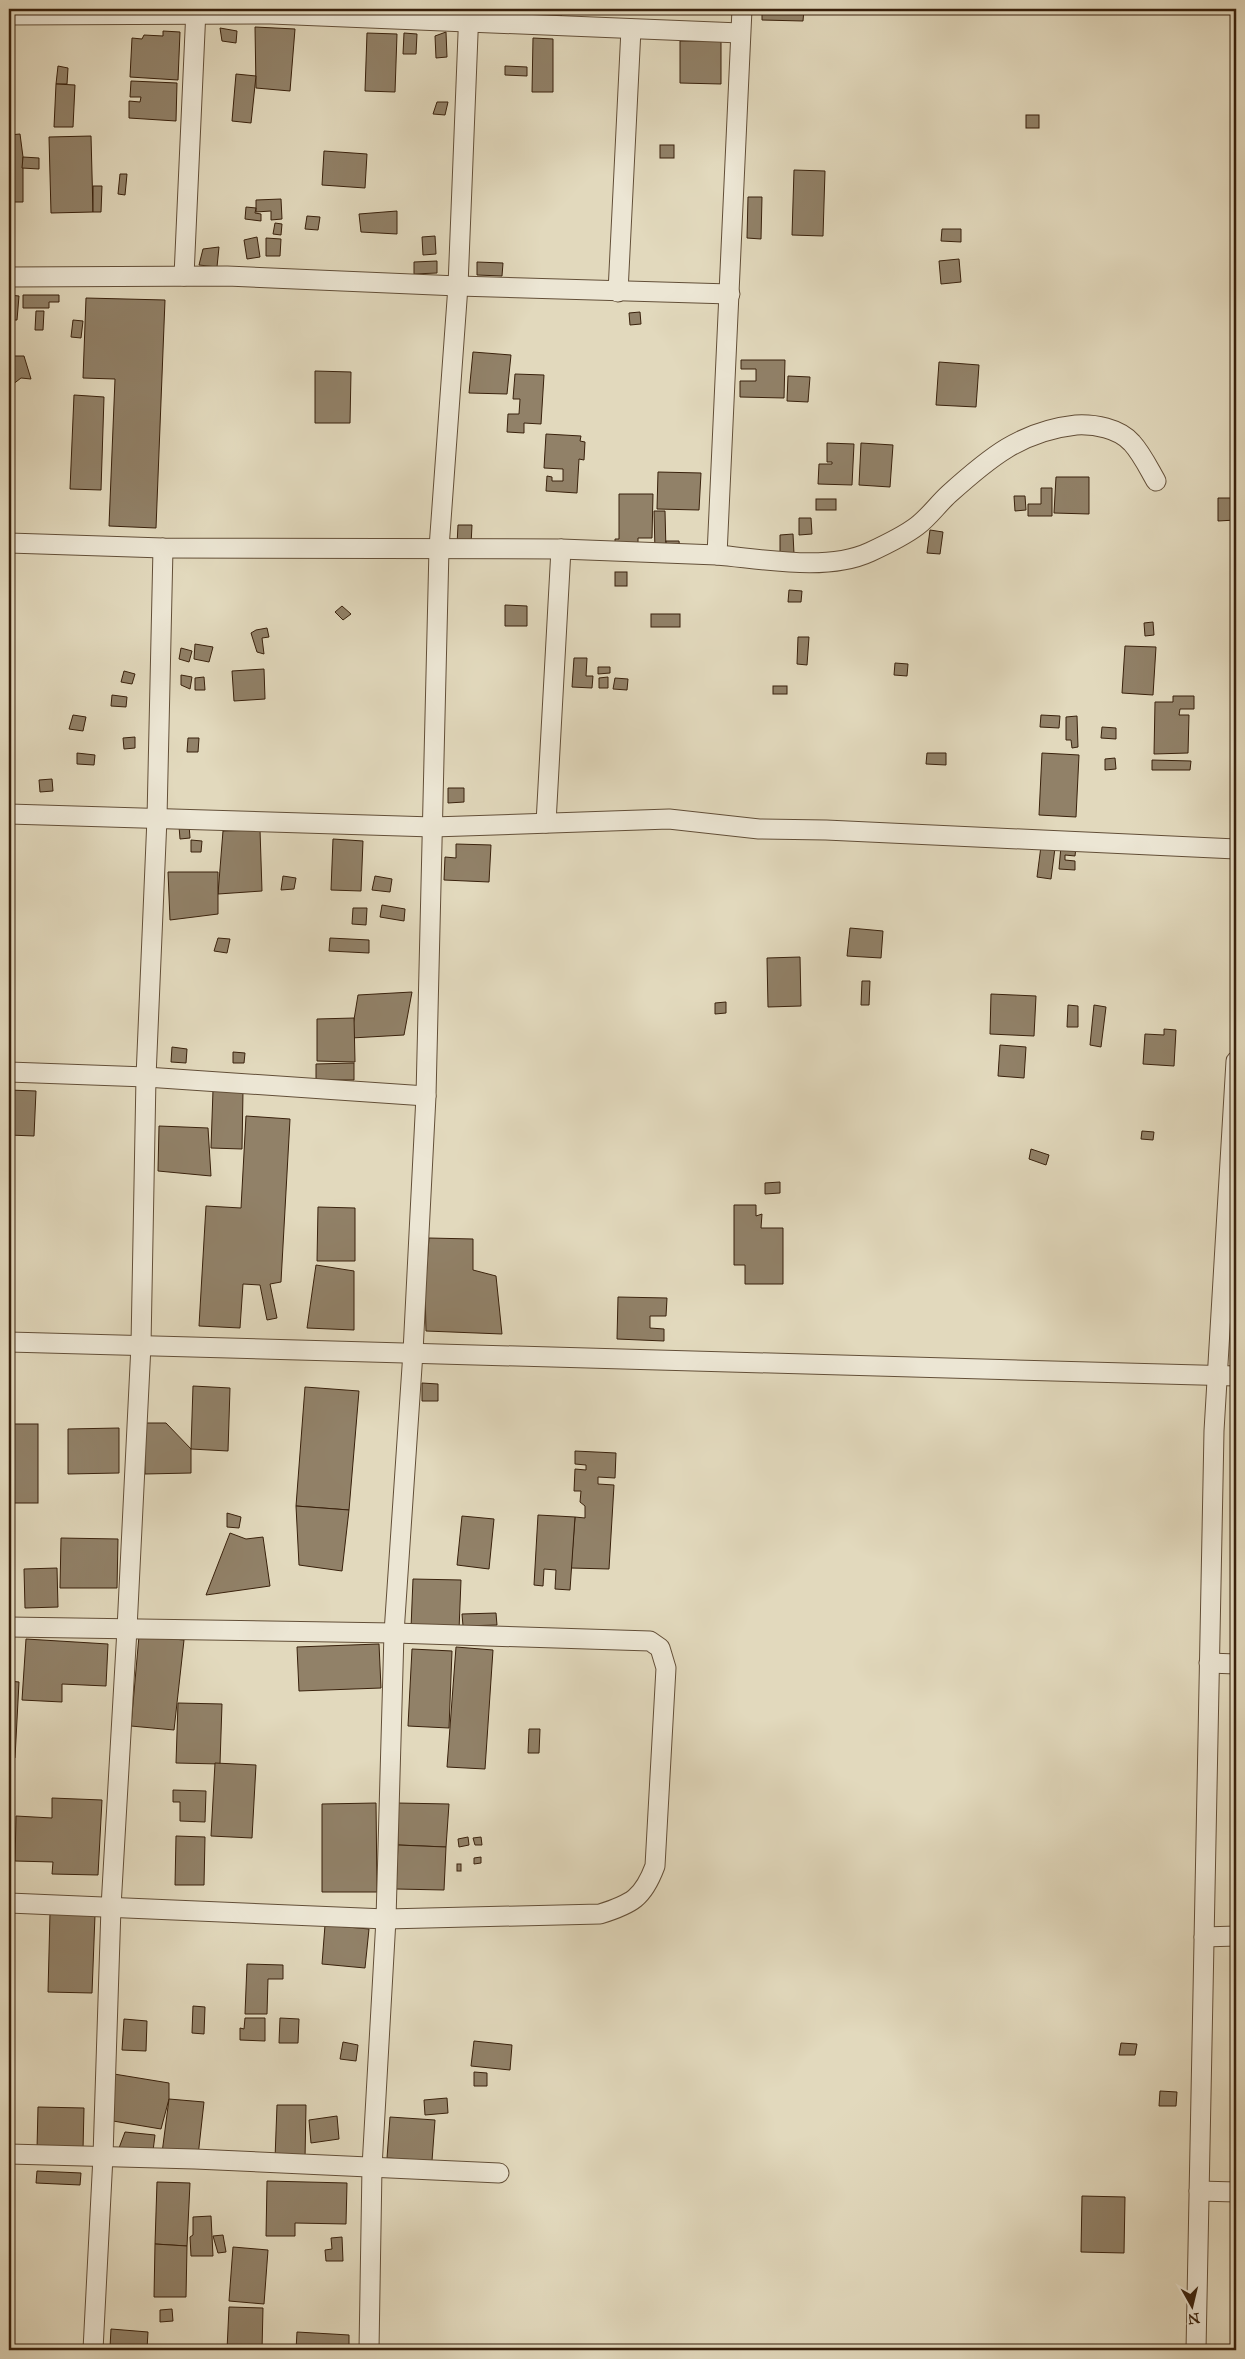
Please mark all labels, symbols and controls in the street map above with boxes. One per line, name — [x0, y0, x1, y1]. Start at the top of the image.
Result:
north arrow — [1168, 2282, 1218, 2332]
text: N — [1187, 2309, 1201, 2328]

